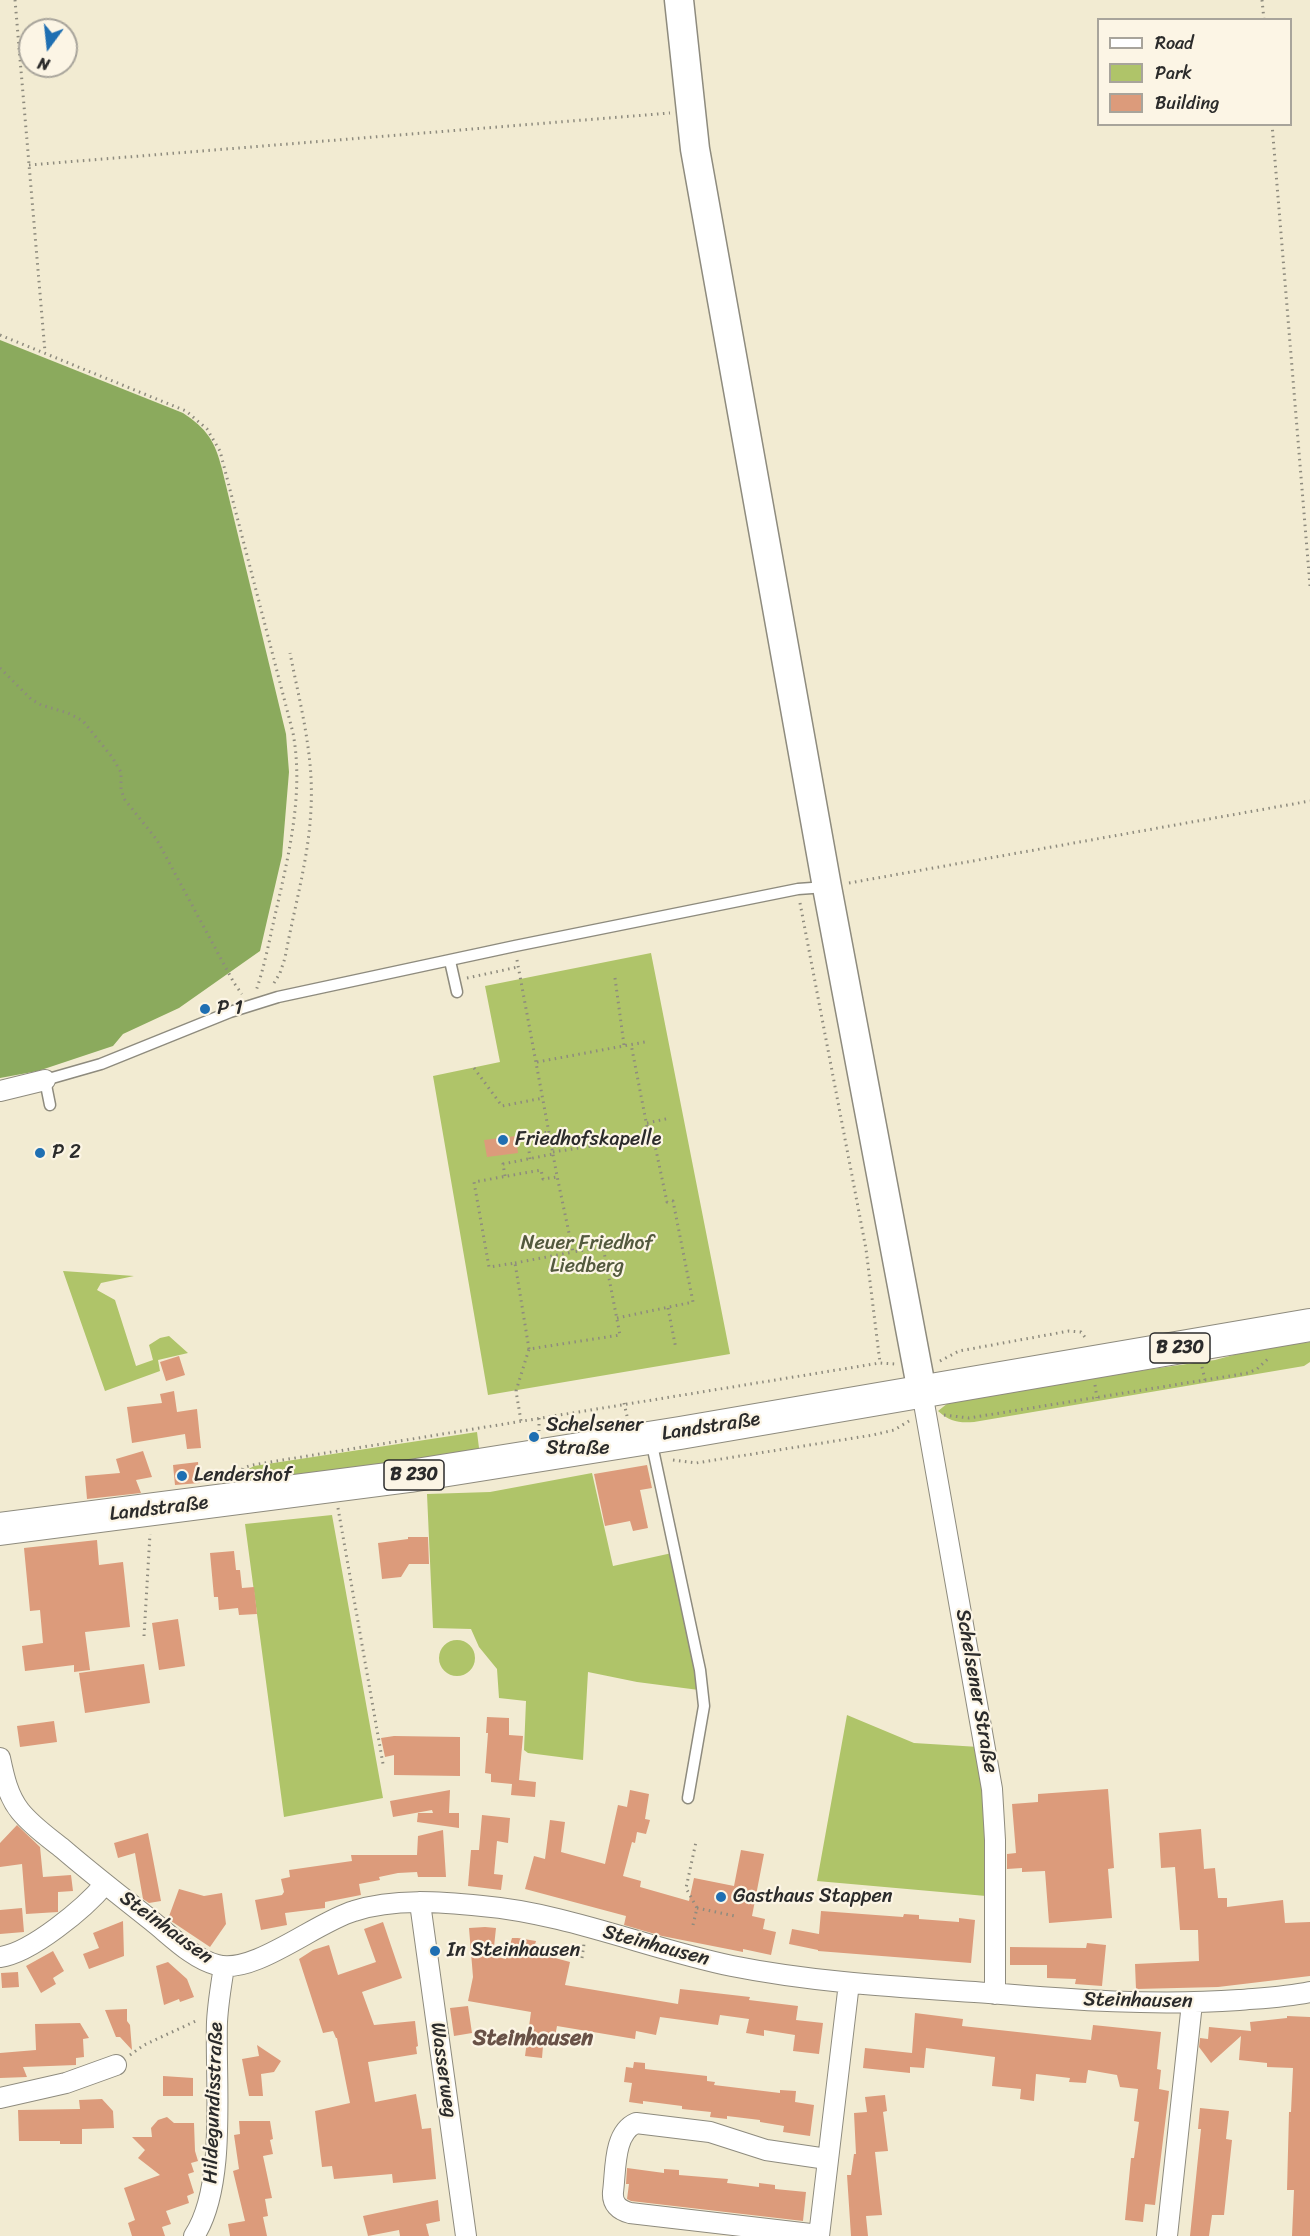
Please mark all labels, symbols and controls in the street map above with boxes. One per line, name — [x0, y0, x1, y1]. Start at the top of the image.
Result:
north arrow — [18, 18, 78, 78]
legend — [1097, 18, 1292, 126]
text: Road — [1155, 27, 1194, 59]
text: N — [35, 48, 53, 79]
text: Park — [1155, 57, 1192, 89]
text: Building — [1155, 87, 1219, 119]
place label: P 1 — [217, 997, 243, 1021]
marker: P 1 — [198, 1002, 212, 1016]
place label: Friedhofskapelle — [515, 1128, 661, 1152]
marker: Friedhofskapelle — [496, 1133, 510, 1147]
place label: P 2 — [52, 1141, 81, 1165]
marker: P 2 — [33, 1146, 47, 1160]
park label: Neuer Friedhof Liedberg — [521, 1232, 653, 1279]
road number: B 230 — [1150, 1333, 1210, 1363]
street label: Landstraße — [660, 1407, 762, 1447]
place label: Schelsener Straße — [546, 1414, 643, 1461]
marker: Schelsener Straße — [527, 1430, 541, 1444]
road number: B 230 — [384, 1460, 444, 1490]
place label: Lendershof — [194, 1464, 292, 1488]
marker: Lendershof — [175, 1469, 189, 1483]
street label: Landstraße — [108, 1491, 210, 1527]
street label: Schelsener Straße — [950, 1607, 1002, 1775]
place label: Gasthaus Stappen — [733, 1885, 893, 1909]
street label: Steinhausen — [115, 1886, 217, 1970]
marker: Gasthaus Stappen — [714, 1890, 728, 1904]
street label: Steinhausen — [600, 1920, 712, 1972]
place label: In Steinhausen — [447, 1939, 580, 1963]
marker: In Steinhausen — [428, 1944, 442, 1958]
street label: Steinhausen — [1083, 1988, 1193, 2014]
street label: Wasserweg — [424, 2021, 462, 2119]
street label: Hildegundisstraße — [199, 2022, 229, 2184]
district label: Steinhausen — [473, 2026, 593, 2052]

